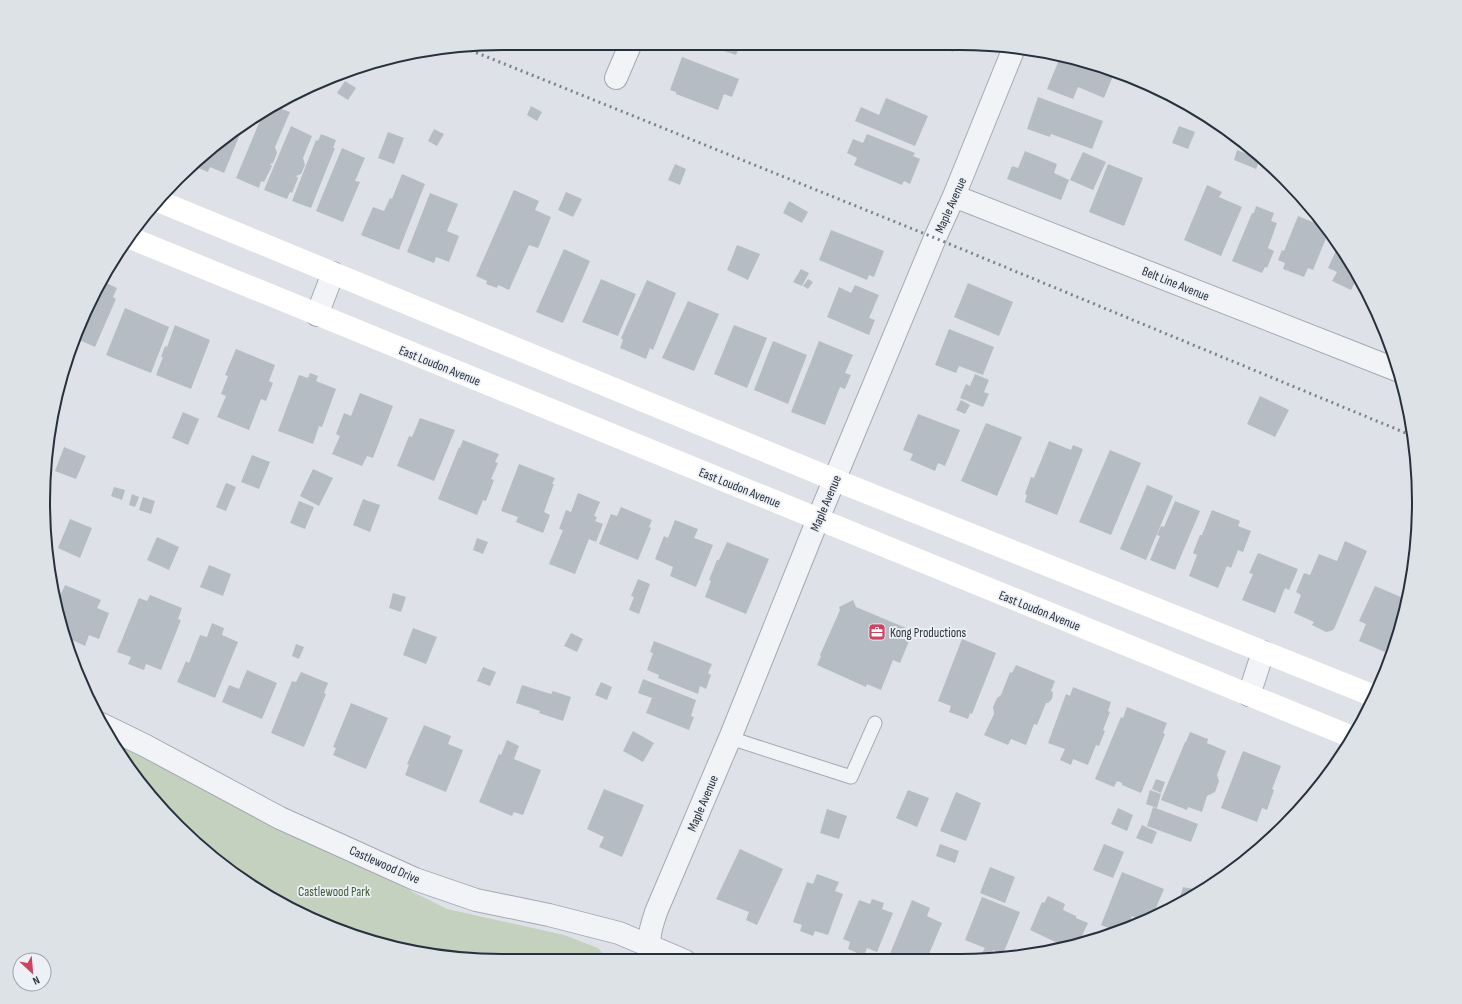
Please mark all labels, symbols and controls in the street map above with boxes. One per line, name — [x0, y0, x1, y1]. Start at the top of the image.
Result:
street label: Maple Avenue — [931, 175, 970, 236]
street label: Belt Line Avenue — [1140, 263, 1212, 305]
street label: East Loudon Avenue — [396, 342, 483, 390]
street label: East Loudon Avenue — [696, 464, 783, 512]
street label: Maple Avenue — [807, 473, 845, 534]
street label: East Loudon Avenue — [996, 587, 1083, 635]
office icon: Kong Productions — [867, 622, 887, 642]
place label: Kong Productions — [890, 625, 967, 641]
street label: Maple Avenue — [684, 773, 722, 834]
street label: Castlewood Drive — [347, 842, 422, 888]
park label: Castlewood Park — [298, 884, 370, 900]
north arrow — [12, 952, 52, 992]
text: N — [31, 973, 42, 988]

